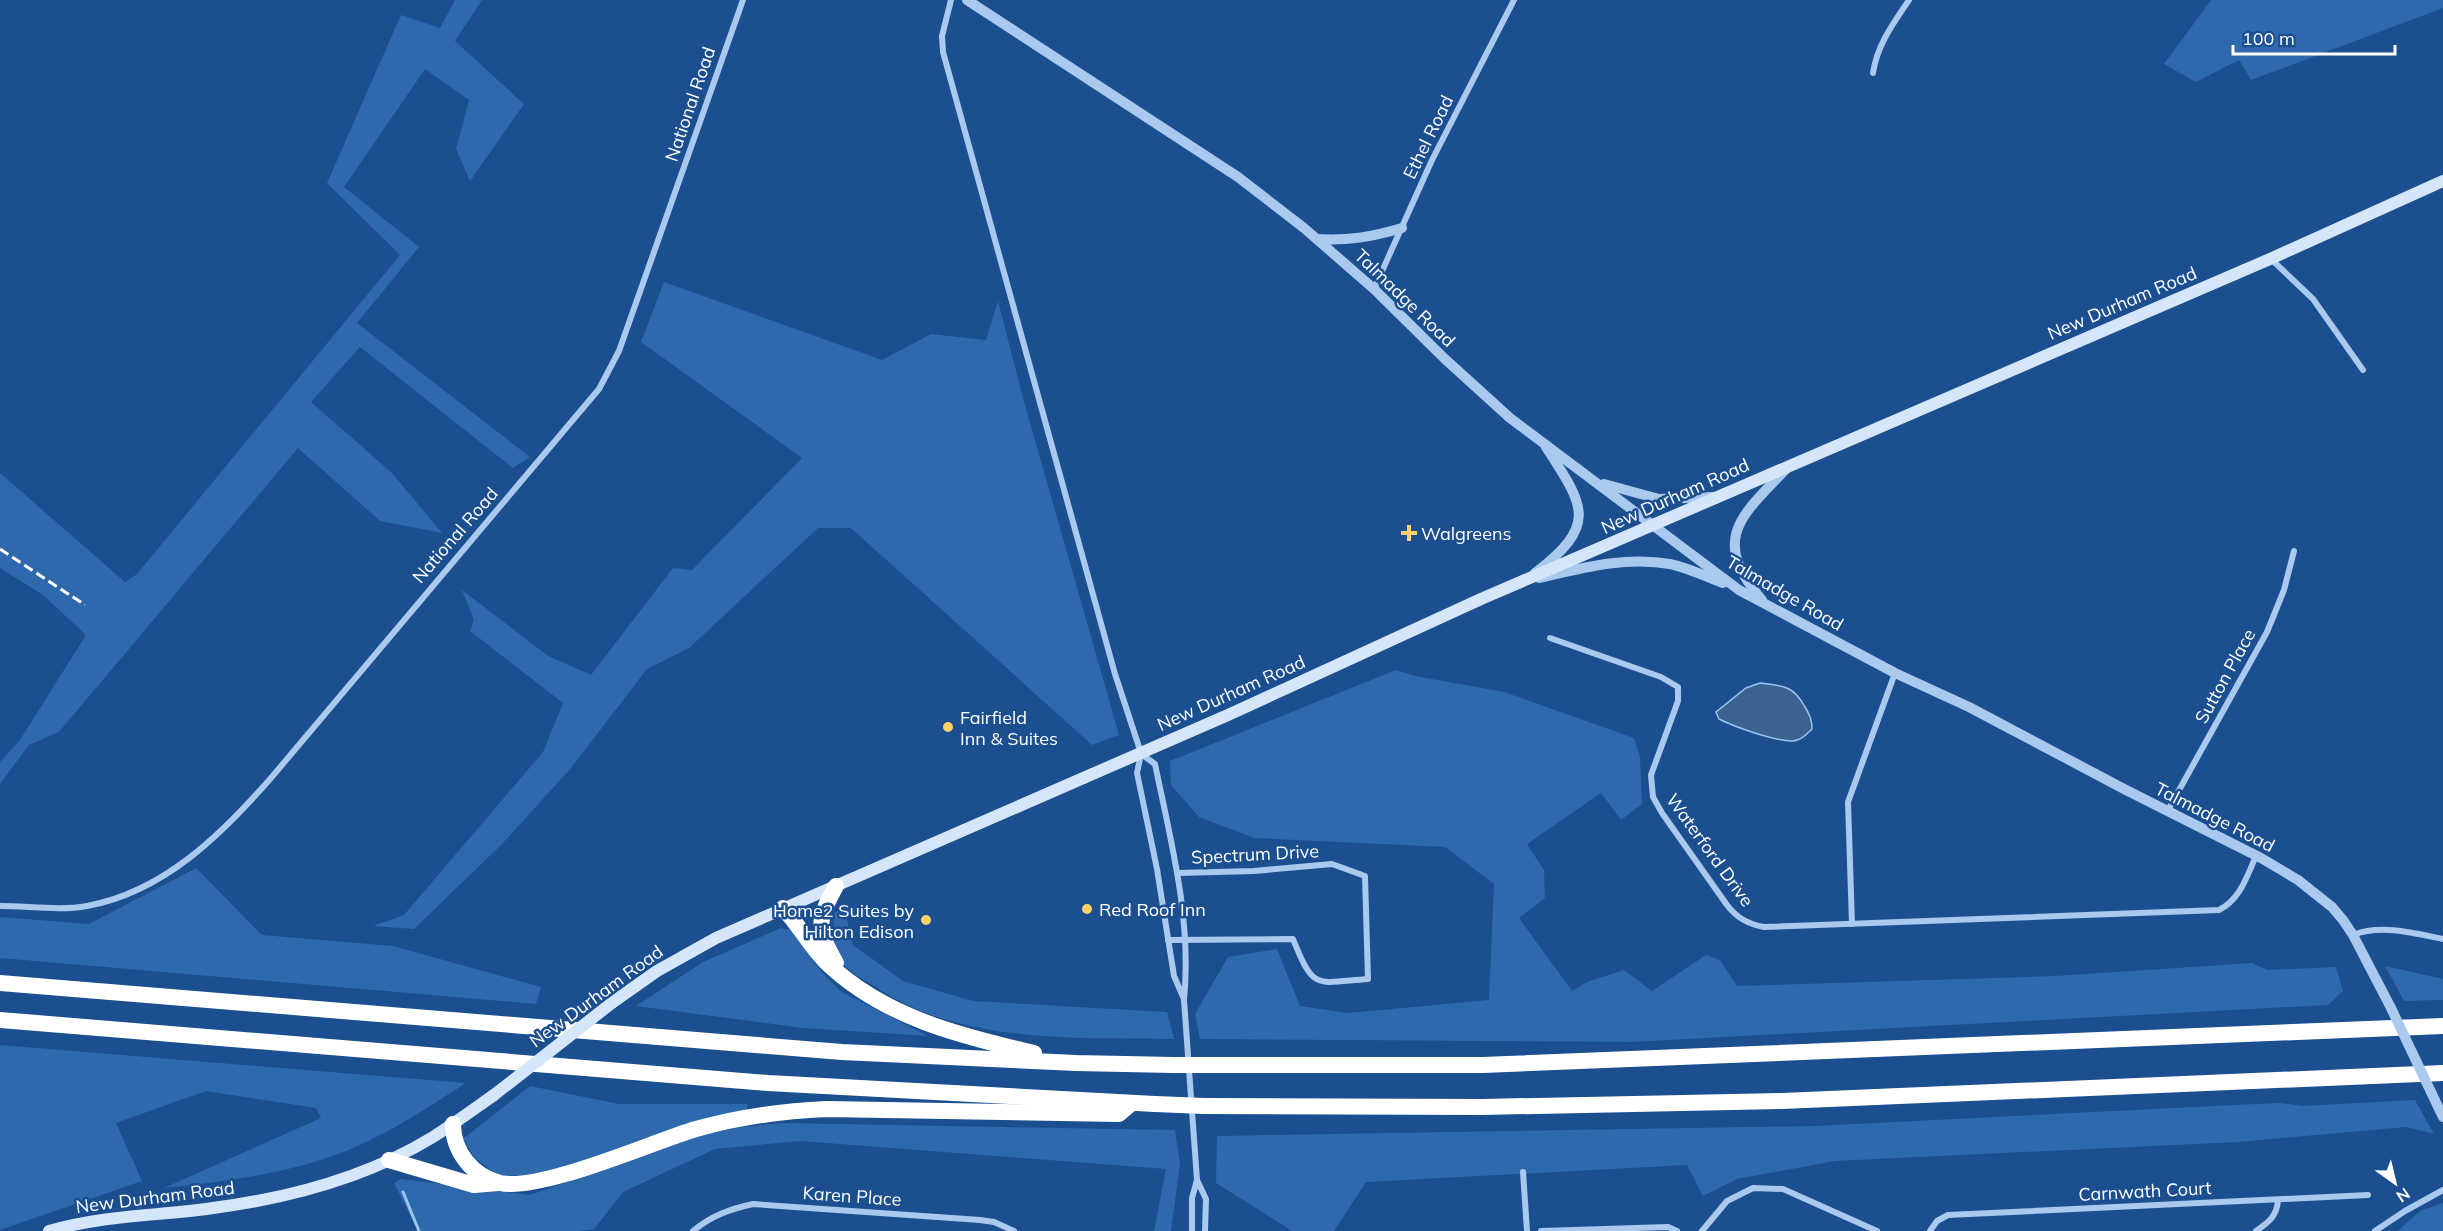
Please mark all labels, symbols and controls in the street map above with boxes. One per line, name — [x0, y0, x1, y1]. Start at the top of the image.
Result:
scale bar — [2233, 18, 2395, 56]
text: 100 m — [2242, 27, 2295, 50]
street label: National Road — [660, 44, 720, 164]
street label: Ethel Road — [1398, 91, 1458, 183]
street label: Talmadge Road — [1350, 244, 1460, 352]
street label: New Durham Road — [2044, 261, 2200, 345]
street label: New Durham Road — [1597, 453, 1753, 539]
street label: National Road — [407, 482, 503, 588]
place label: Walgreens — [1421, 522, 1511, 545]
marker: Walgreens — [1402, 526, 1416, 540]
street label: Talmadge Road — [1722, 550, 1848, 636]
street label: Sutton Place — [2190, 625, 2260, 727]
street label: New Durham Road — [1153, 650, 1309, 736]
place label: Fairfield Inn & Suites — [960, 706, 1058, 750]
marker: Fairfield Inn & Suites — [941, 720, 955, 734]
street label: Talmadge Road — [2151, 777, 2279, 857]
street label: Waterford Drive — [1661, 789, 1759, 911]
street label: Spectrum Drive — [1191, 839, 1319, 869]
place label: Red Roof Inn — [1099, 898, 1206, 921]
place label: Home2 Suites by Hilton Edison — [773, 899, 914, 943]
marker: Red Roof Inn — [1080, 902, 1094, 916]
marker: Home2 Suites by Hilton Edison — [919, 913, 933, 927]
street label: New Durham Road — [525, 940, 667, 1052]
north arrow — [2365, 1153, 2425, 1213]
street label: New Durham Road — [74, 1176, 236, 1218]
street label: Carnwath Court — [2078, 1176, 2212, 1206]
street label: Karen Place — [802, 1181, 902, 1211]
text: N — [2393, 1184, 2414, 1207]

